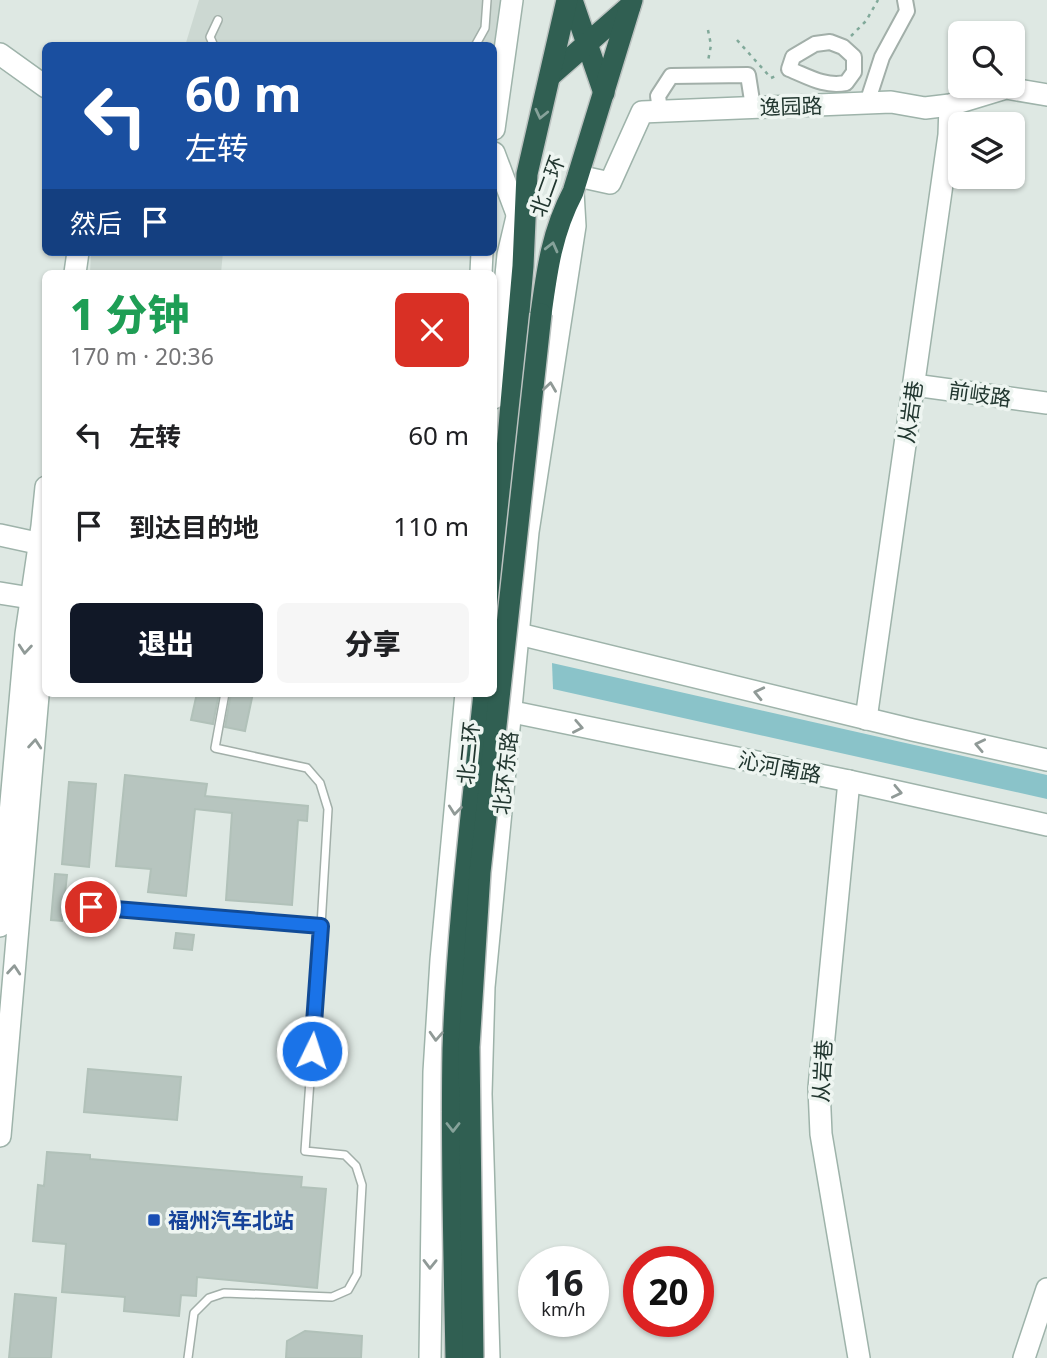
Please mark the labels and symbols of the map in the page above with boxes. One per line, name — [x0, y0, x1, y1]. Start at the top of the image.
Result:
street label: 逸园路 — [759, 91, 823, 121]
one-way arrow — [535, 108, 549, 120]
street label: 北二环 — [523, 152, 571, 220]
one-way arrow — [544, 241, 558, 253]
street label: 前岐路 — [947, 376, 1013, 412]
street label: 从岩巷 — [892, 379, 928, 445]
one-way arrow — [542, 381, 557, 393]
one-way arrow — [18, 644, 33, 655]
one-way arrow — [753, 687, 765, 701]
one-way arrow — [572, 718, 584, 733]
street label: 北二环 — [451, 720, 485, 786]
street label: 北环东路 — [487, 730, 523, 816]
one-way arrow — [27, 738, 42, 749]
one-way arrow — [974, 739, 986, 753]
street label: 沁河南路 — [736, 745, 824, 789]
one-way arrow — [891, 783, 903, 798]
one-way arrow — [447, 804, 462, 816]
pin — [61, 877, 121, 937]
one-way arrow — [6, 964, 21, 975]
position arrow — [275, 1014, 349, 1088]
one-way arrow — [429, 1031, 444, 1042]
street label: 从岩巷 — [806, 1039, 838, 1103]
one-way arrow — [445, 1122, 460, 1133]
place label: 福州汽车北站 — [168, 1206, 294, 1234]
marker: 福州汽车北站 — [146, 1212, 162, 1228]
speed limit sign: 20 — [623, 1246, 714, 1337]
one-way arrow — [422, 1259, 438, 1270]

